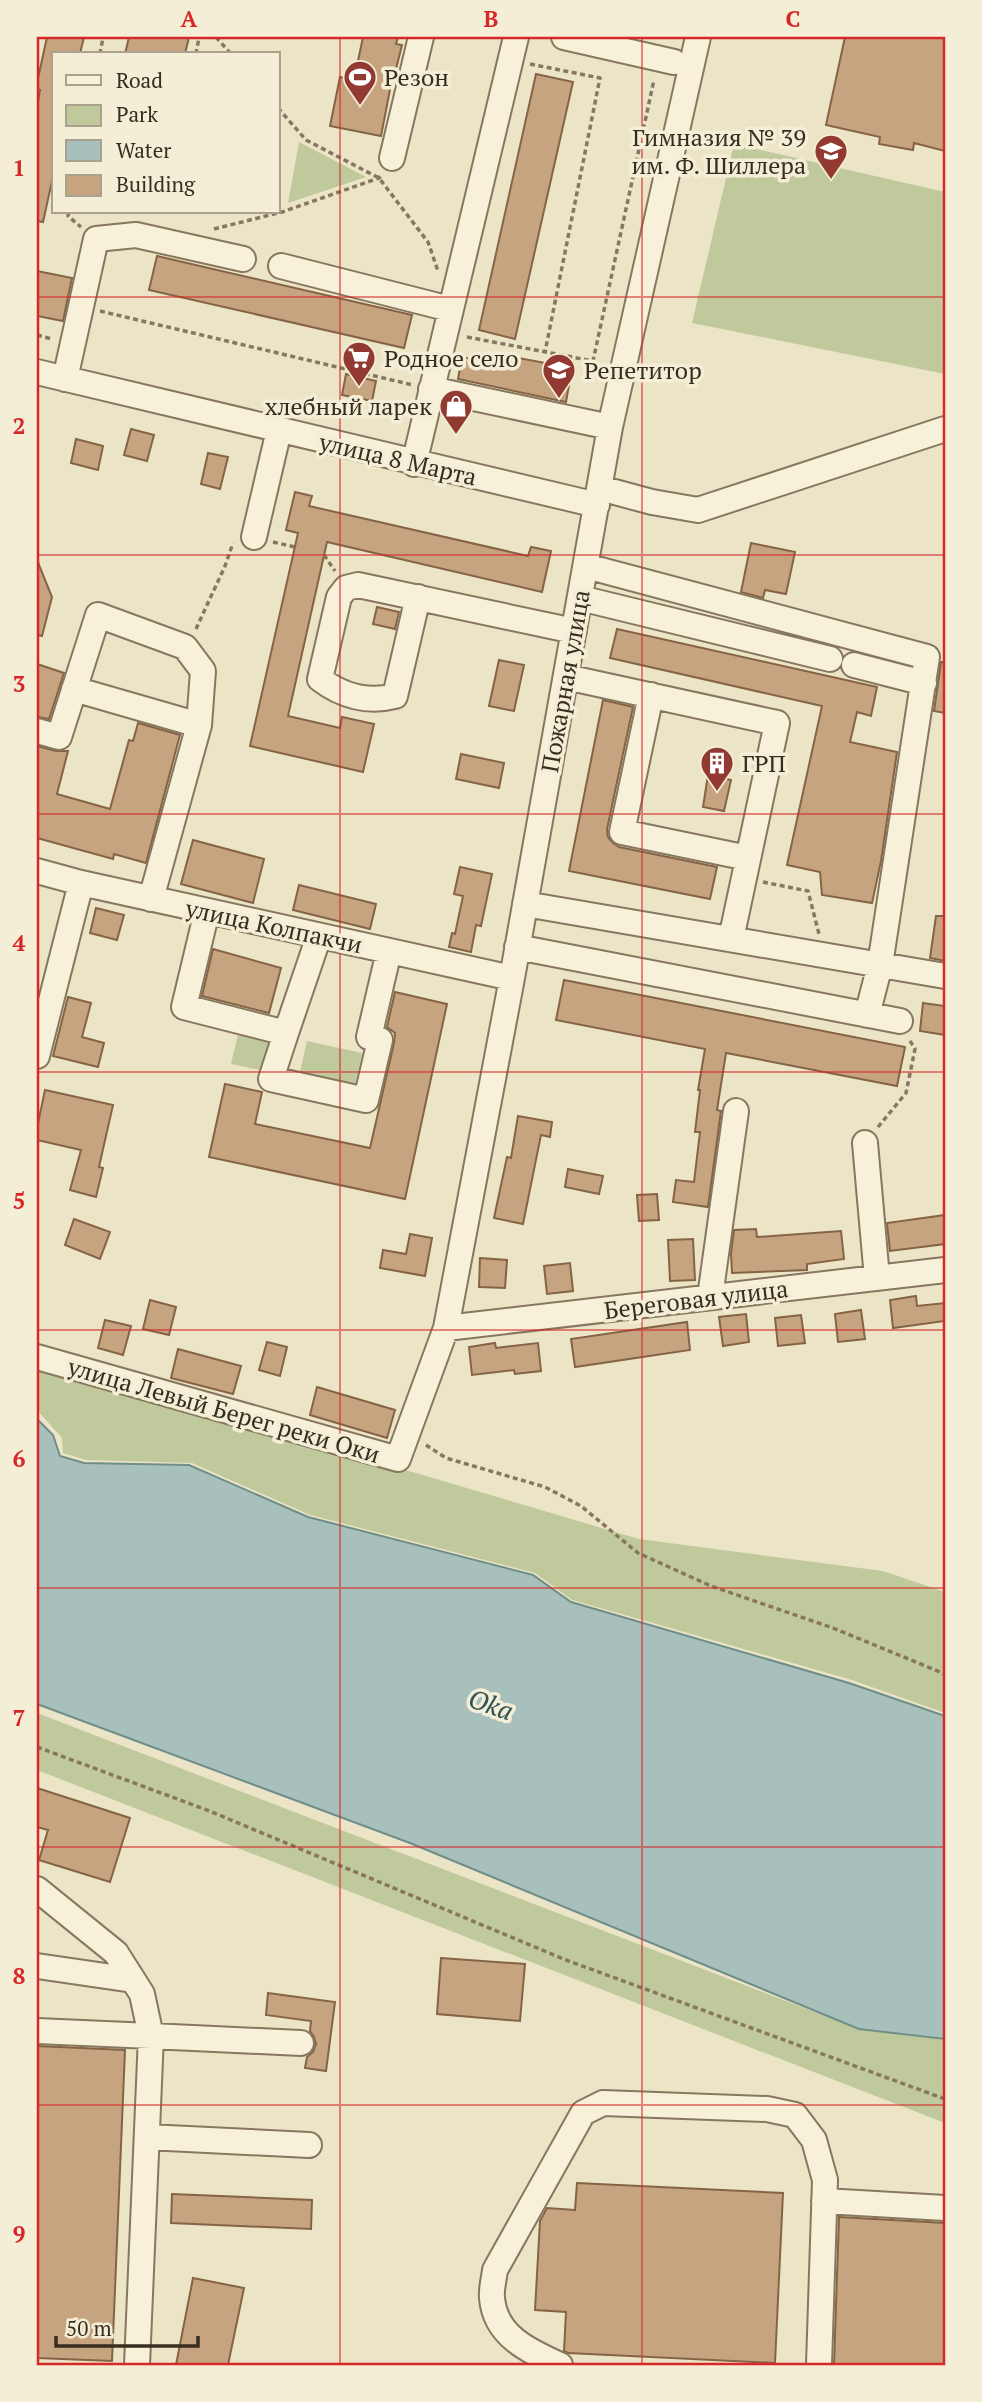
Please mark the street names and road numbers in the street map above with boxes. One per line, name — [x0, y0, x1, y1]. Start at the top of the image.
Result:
street label: улица 8 Марта — [315, 425, 480, 493]
street label: Пожарная улица — [533, 587, 597, 775]
street label: улица Колпакчи — [182, 891, 365, 960]
street label: Береговая улица — [602, 1272, 790, 1326]
street label: улица Левый Берег реки Оки — [63, 1350, 384, 1470]

